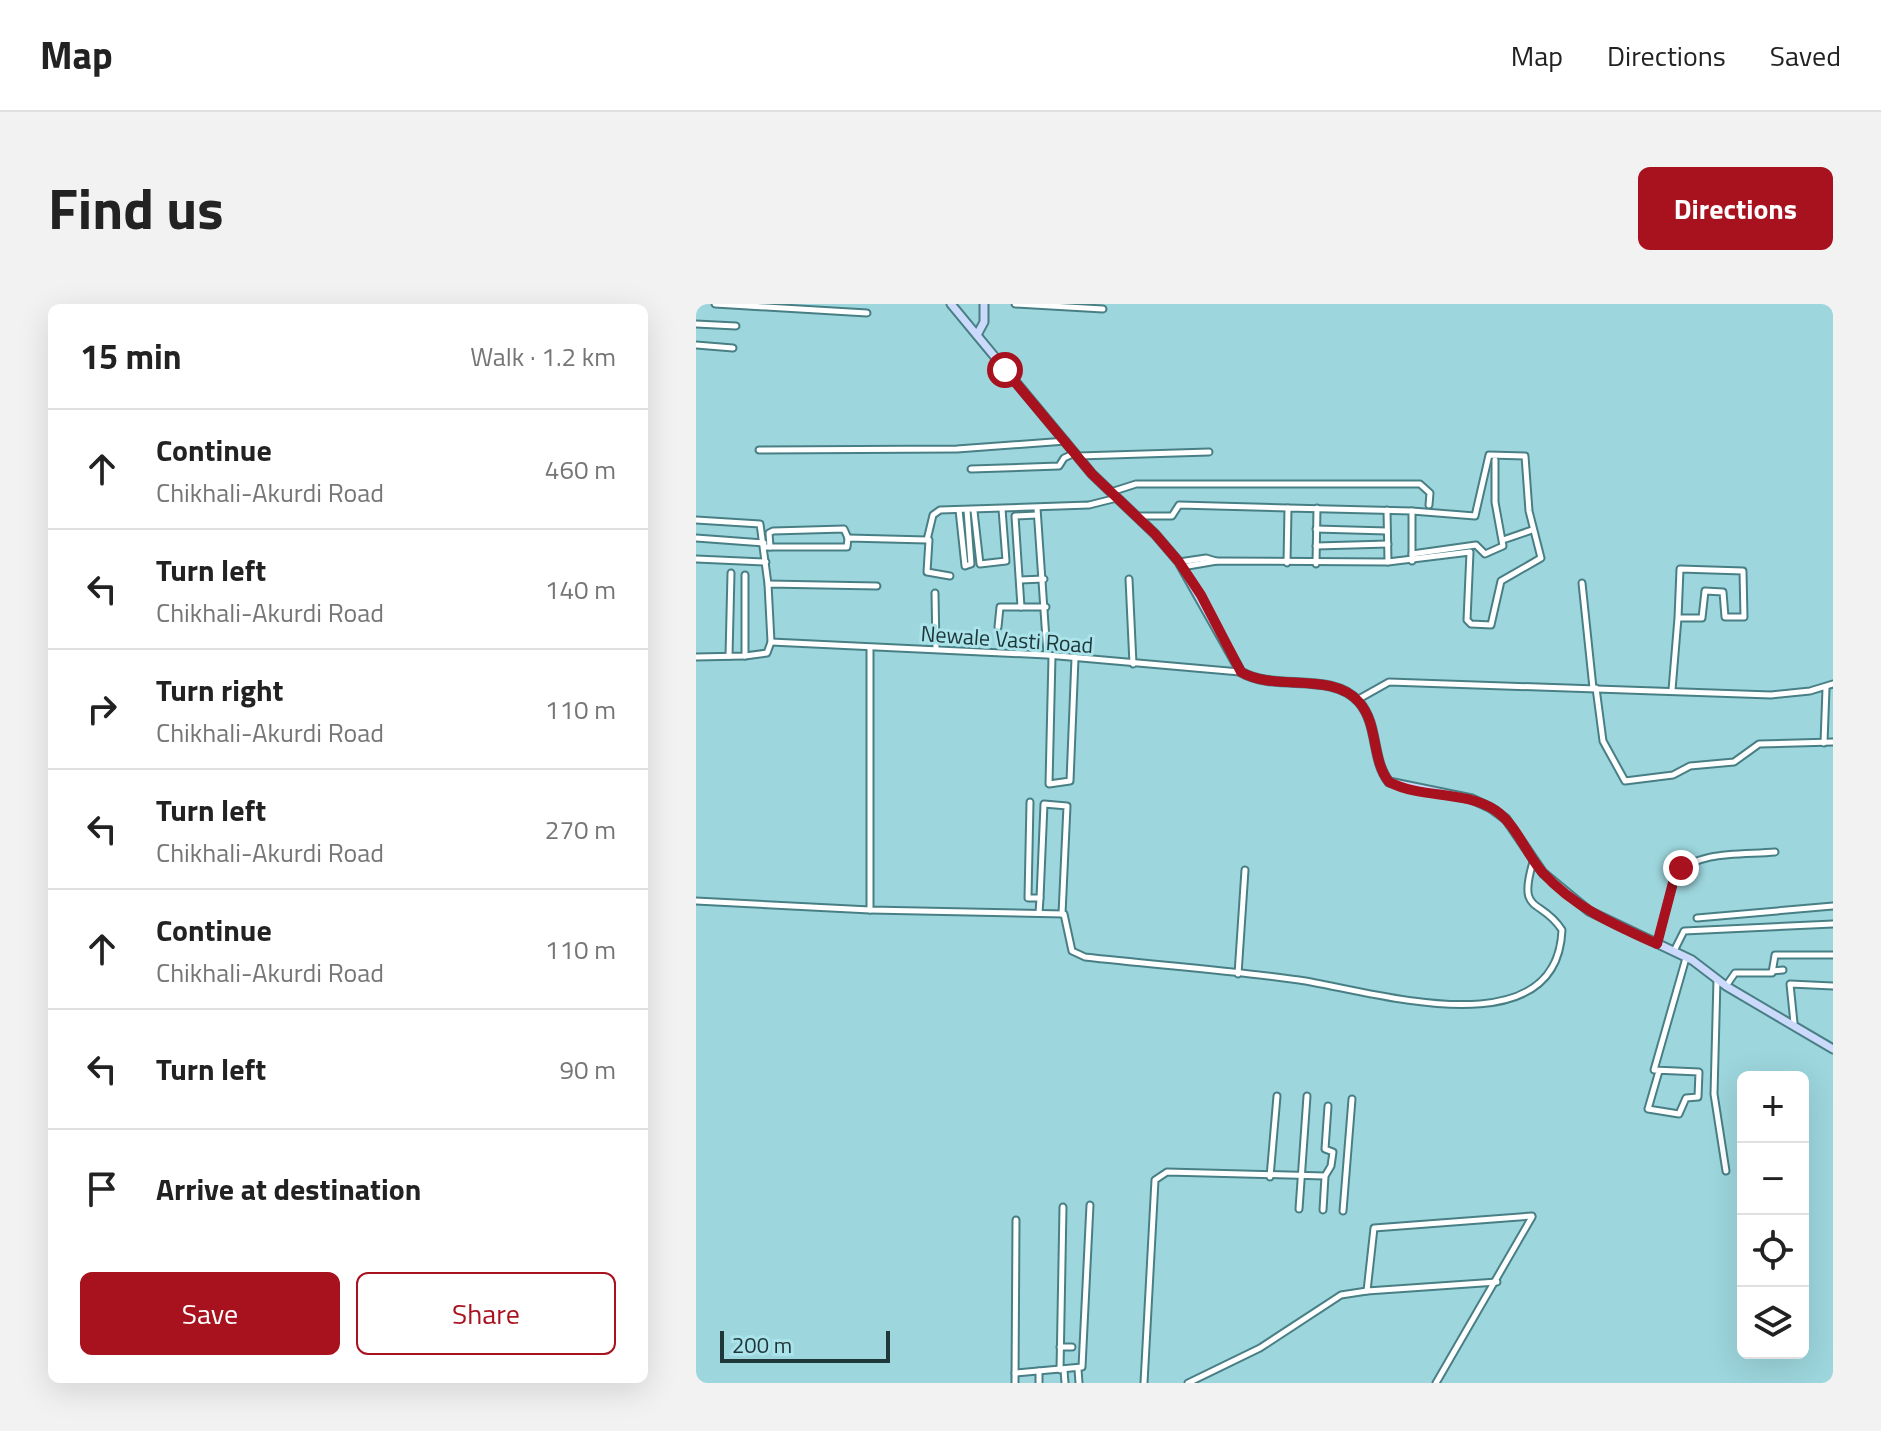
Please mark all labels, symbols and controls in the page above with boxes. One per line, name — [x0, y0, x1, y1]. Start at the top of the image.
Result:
text: Map — [40, 26, 113, 84]
text: Map — [1511, 34, 1563, 77]
text: Directions — [1607, 34, 1726, 77]
text: Saved — [1770, 34, 1841, 77]
text: Find us — [48, 166, 224, 251]
button: Directions — [1638, 167, 1833, 250]
text: 15 min — [80, 330, 182, 382]
text: Walk · 1.2 km — [470, 337, 616, 376]
route start — [987, 352, 1023, 388]
text: Continue — [156, 427, 272, 473]
icon: ahead — [80, 447, 124, 491]
text: 460 m — [545, 450, 616, 489]
text: Chikhali-Akurdi Road — [156, 473, 384, 512]
text: Turn left — [156, 547, 266, 593]
icon: left — [80, 567, 124, 611]
text: 140 m — [545, 570, 616, 609]
text: Chikhali-Akurdi Road — [156, 593, 384, 632]
street label: Newale Vasti Road — [920, 616, 1094, 662]
text: Turn right — [156, 667, 284, 713]
icon: right — [80, 687, 124, 731]
text: 110 m — [545, 690, 616, 729]
text: Chikhali-Akurdi Road — [156, 713, 384, 752]
text: Turn left — [156, 787, 266, 833]
icon: left — [80, 807, 124, 851]
text: 270 m — [545, 810, 616, 849]
text: Chikhali-Akurdi Road — [156, 833, 384, 872]
route end — [1663, 850, 1699, 886]
text: Continue — [156, 907, 272, 953]
icon: ahead — [80, 927, 124, 971]
text: 110 m — [545, 930, 616, 969]
text: Chikhali-Akurdi Road — [156, 953, 384, 992]
text: Turn left — [156, 1046, 266, 1092]
icon: left — [80, 1047, 124, 1091]
text: 90 m — [559, 1050, 616, 1089]
map controls — [1737, 1071, 1809, 1359]
button: + — [1737, 1071, 1809, 1143]
button: − — [1737, 1143, 1809, 1215]
text: Arrive at destination — [156, 1166, 421, 1212]
icon: arrive — [80, 1167, 124, 1211]
button: locate — [1737, 1215, 1809, 1287]
button: Save — [80, 1272, 340, 1355]
button: Share — [356, 1272, 616, 1355]
button: layers — [1737, 1287, 1809, 1359]
scale bar — [720, 1327, 890, 1363]
text: 200 m — [732, 1328, 792, 1362]

